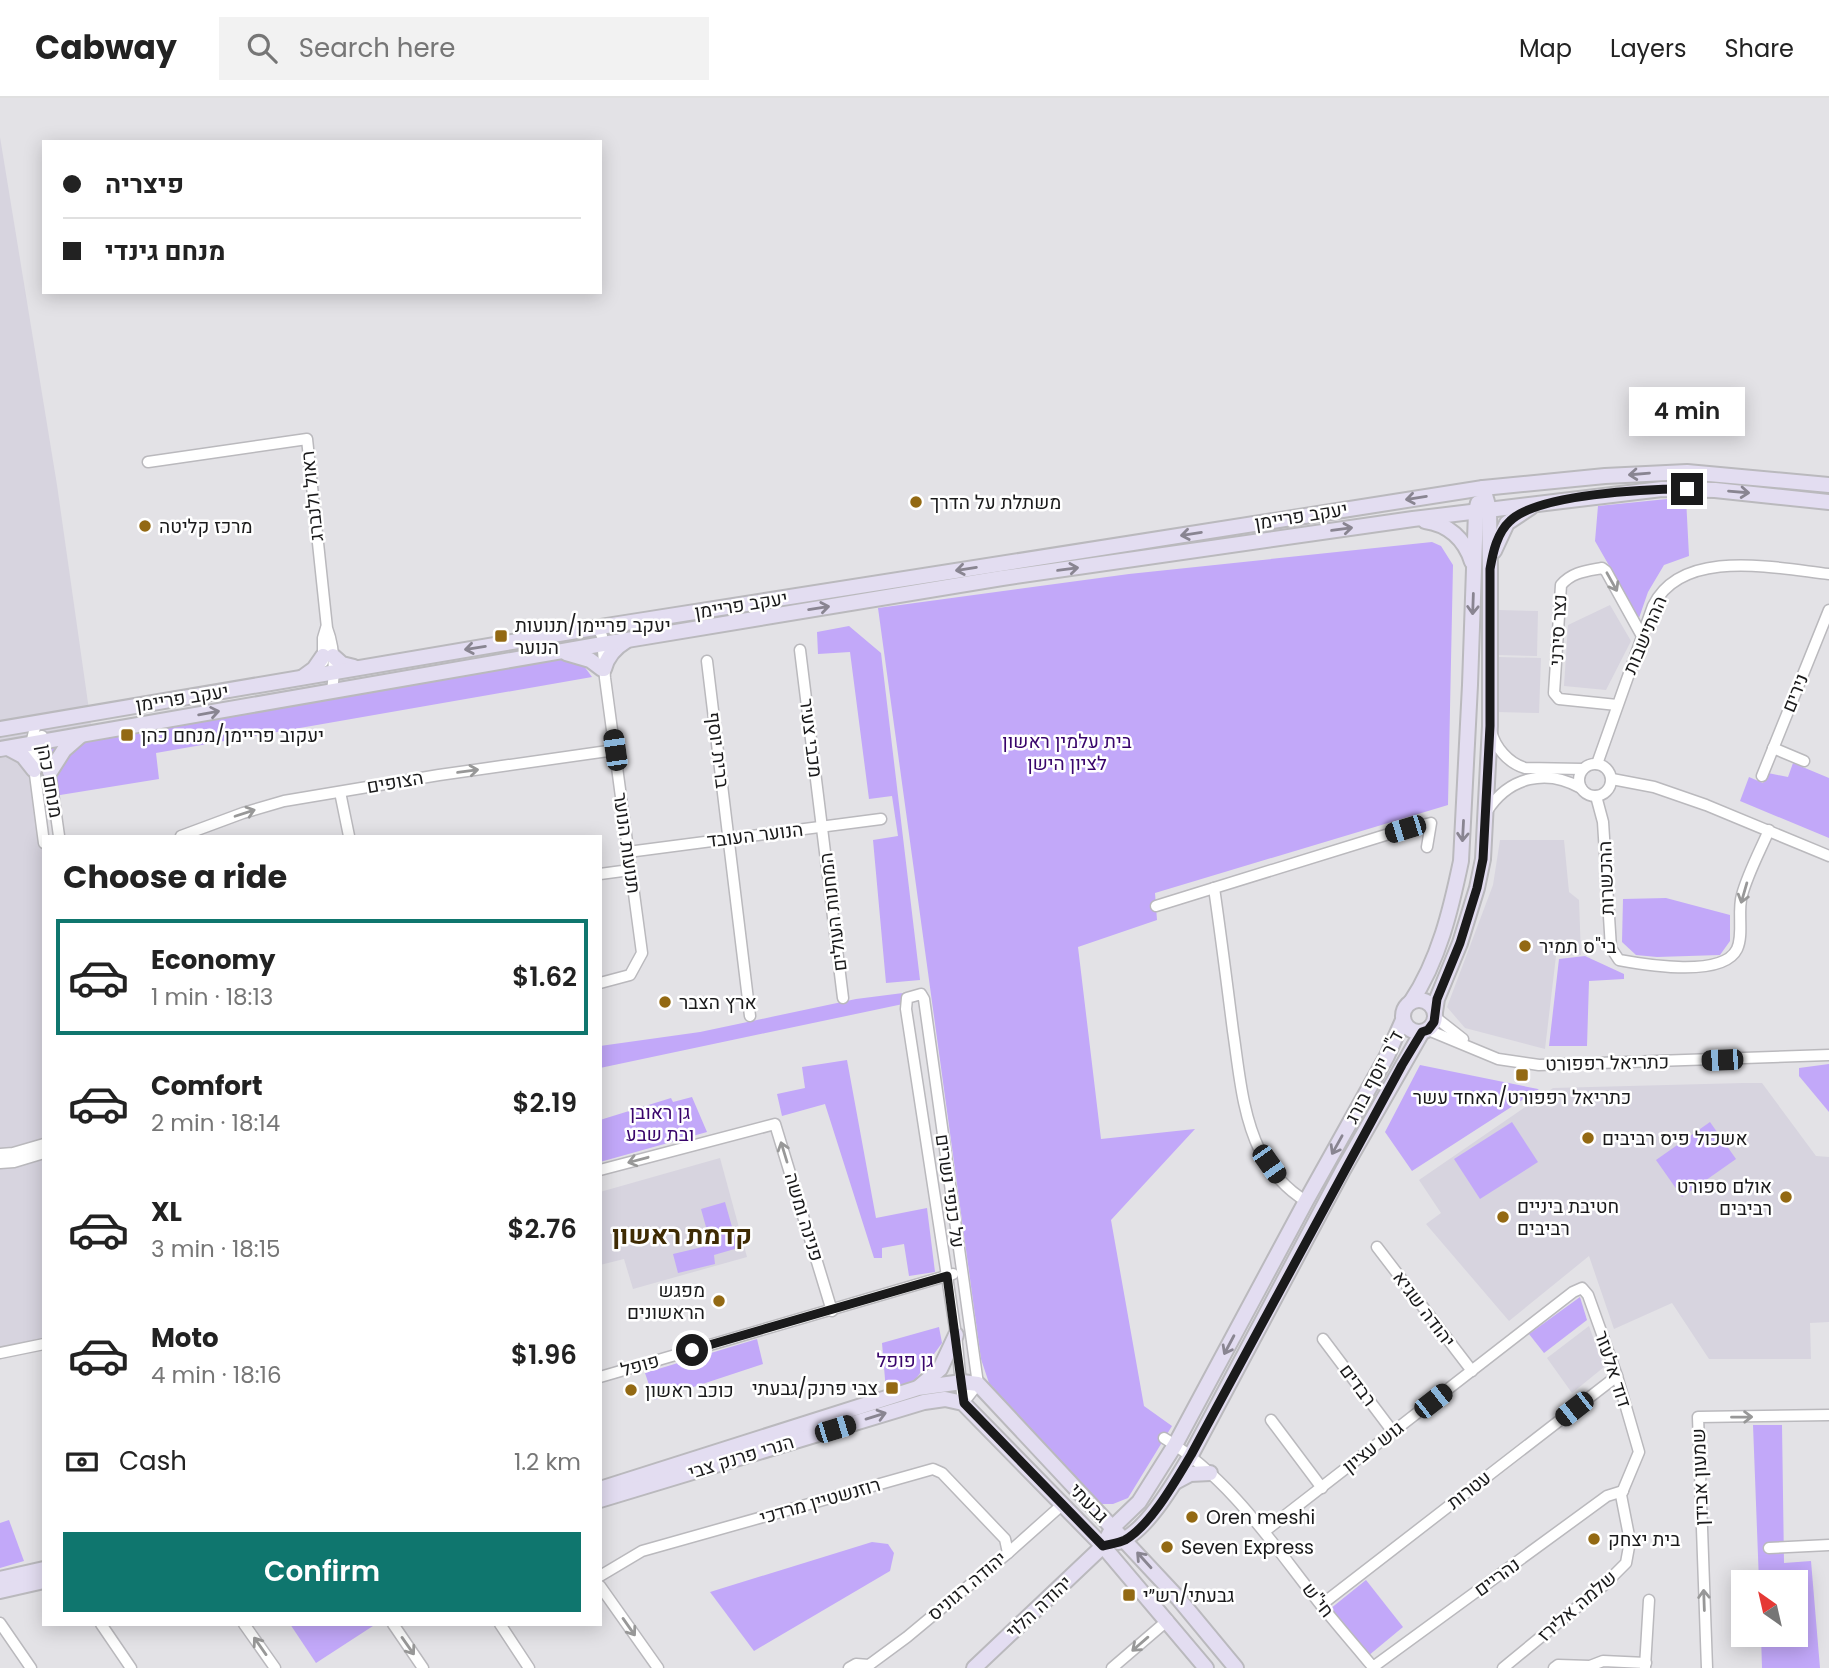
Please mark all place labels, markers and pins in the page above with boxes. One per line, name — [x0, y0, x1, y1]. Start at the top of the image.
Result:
place label: משתלת על הדרך — [930, 489, 1061, 516]
marker: משתלת על הדרך — [908, 494, 924, 510]
place label: מרכז קליטה — [159, 513, 253, 540]
marker: מרכז קליטה — [137, 518, 153, 534]
place label: יעקב פריימן/תנועות הנוער — [515, 612, 671, 661]
marker: יעקב פריימן/תנועות הנוער — [493, 628, 509, 644]
place label: יעקוב פריימן/מנחם כהן — [141, 722, 324, 749]
marker: יעקוב פריימן/מנחם כהן — [119, 727, 135, 743]
place label: בי"ס תמיר — [1539, 933, 1616, 960]
marker: בי"ס תמיר — [1517, 938, 1533, 954]
place label: ארץ הצבר — [679, 989, 757, 1016]
marker: ארץ הצבר — [657, 994, 673, 1010]
marker: כתריאל רפפורט/האחד עשר — [1514, 1067, 1530, 1083]
place label: כתריאל רפפורט/האחד עשר — [1413, 1084, 1631, 1111]
place label: אשכול פיס רביבים — [1602, 1125, 1748, 1152]
marker: אשכול פיס רביבים — [1580, 1130, 1596, 1146]
place label: אולם ספורט רביבים — [1677, 1173, 1772, 1222]
marker: אולם ספורט רביבים — [1778, 1189, 1794, 1205]
place label: חטיבת ביניים רביבים — [1517, 1193, 1619, 1242]
marker: חטיבת ביניים רביבים — [1495, 1209, 1511, 1225]
place label: מפגש הראשונים — [627, 1277, 705, 1326]
marker: מפגש הראשונים — [711, 1293, 727, 1309]
place label: צבי פרנק/גבעתי — [752, 1375, 878, 1402]
place label: כוכב ראשון — [645, 1377, 734, 1404]
marker: צבי פרנק/גבעתי — [884, 1380, 900, 1396]
marker: כוכב ראשון — [623, 1382, 639, 1398]
place label: Oren meshi — [1206, 1504, 1315, 1531]
marker: Oren meshi — [1184, 1509, 1200, 1525]
place label: בית יצחק — [1608, 1526, 1680, 1553]
marker: בית יצחק — [1586, 1531, 1602, 1547]
place label: Seven Express — [1181, 1534, 1314, 1561]
marker: Seven Express — [1159, 1539, 1175, 1555]
place label: גבעתי/רש״י — [1143, 1582, 1234, 1609]
marker: גבעתי/רש״י — [1121, 1587, 1137, 1603]

